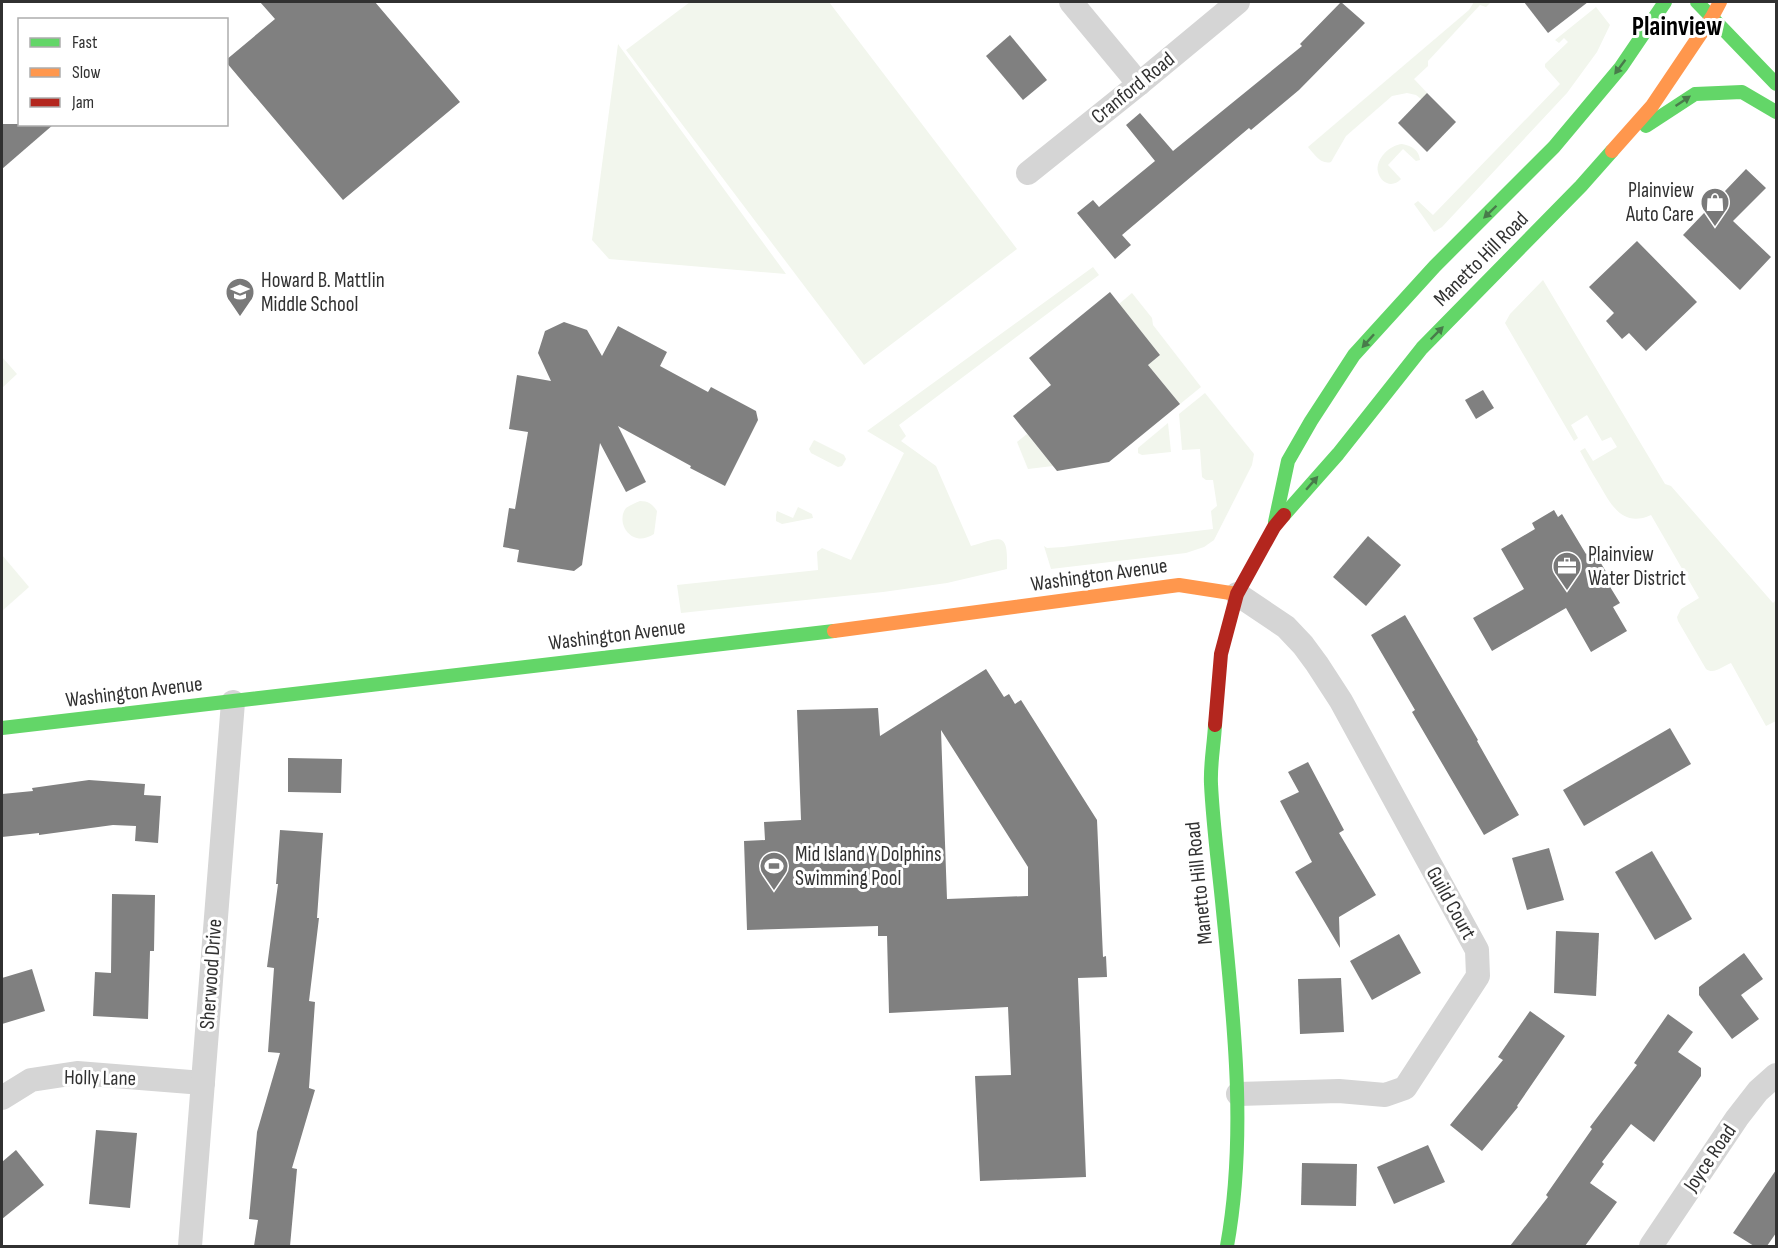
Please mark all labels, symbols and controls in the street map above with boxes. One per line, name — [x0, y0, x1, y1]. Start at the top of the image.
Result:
district label: Plainview — [1632, 11, 1722, 43]
legend — [18, 18, 228, 126]
text: Fast — [72, 32, 98, 53]
street label: Cranford Road — [1086, 47, 1180, 129]
one-way arrow — [1614, 59, 1626, 75]
text: Slow — [72, 62, 101, 83]
text: Jam — [71, 92, 94, 113]
one-way arrow — [1675, 95, 1691, 107]
place label: Plainview Auto Care — [1625, 178, 1694, 227]
shop icon: Plainview Auto Care — [1699, 186, 1731, 228]
one-way arrow — [1483, 205, 1497, 219]
street label: Manetto Hill Road — [1429, 207, 1533, 311]
place label: Howard B. Mattlin Middle School — [261, 268, 385, 317]
school or university icon: Howard B. Mattlin Middle School — [224, 276, 256, 318]
one-way arrow — [1430, 326, 1444, 341]
one-way arrow — [1361, 333, 1375, 348]
one-way arrow — [1305, 476, 1318, 491]
place label: Plainview Water District — [1588, 542, 1686, 591]
office icon: Plainview Water District — [1551, 550, 1583, 592]
street label: Washington Avenue — [1029, 553, 1169, 597]
street label: Washington Avenue — [547, 614, 687, 656]
street label: Washington Avenue — [64, 671, 204, 713]
street label: Manetto Hill Road — [1180, 820, 1218, 946]
place label: Mid Island Y Dolphins Swimming Pool — [795, 842, 942, 891]
sports icon: Mid Island Y Dolphins Swimming Pool — [758, 850, 790, 892]
street label: Guild Court — [1421, 862, 1481, 944]
street label: Sherwood Drive — [195, 918, 227, 1030]
street label: Holly Lane — [64, 1065, 136, 1091]
street label: Joyce Road — [1678, 1120, 1742, 1197]

